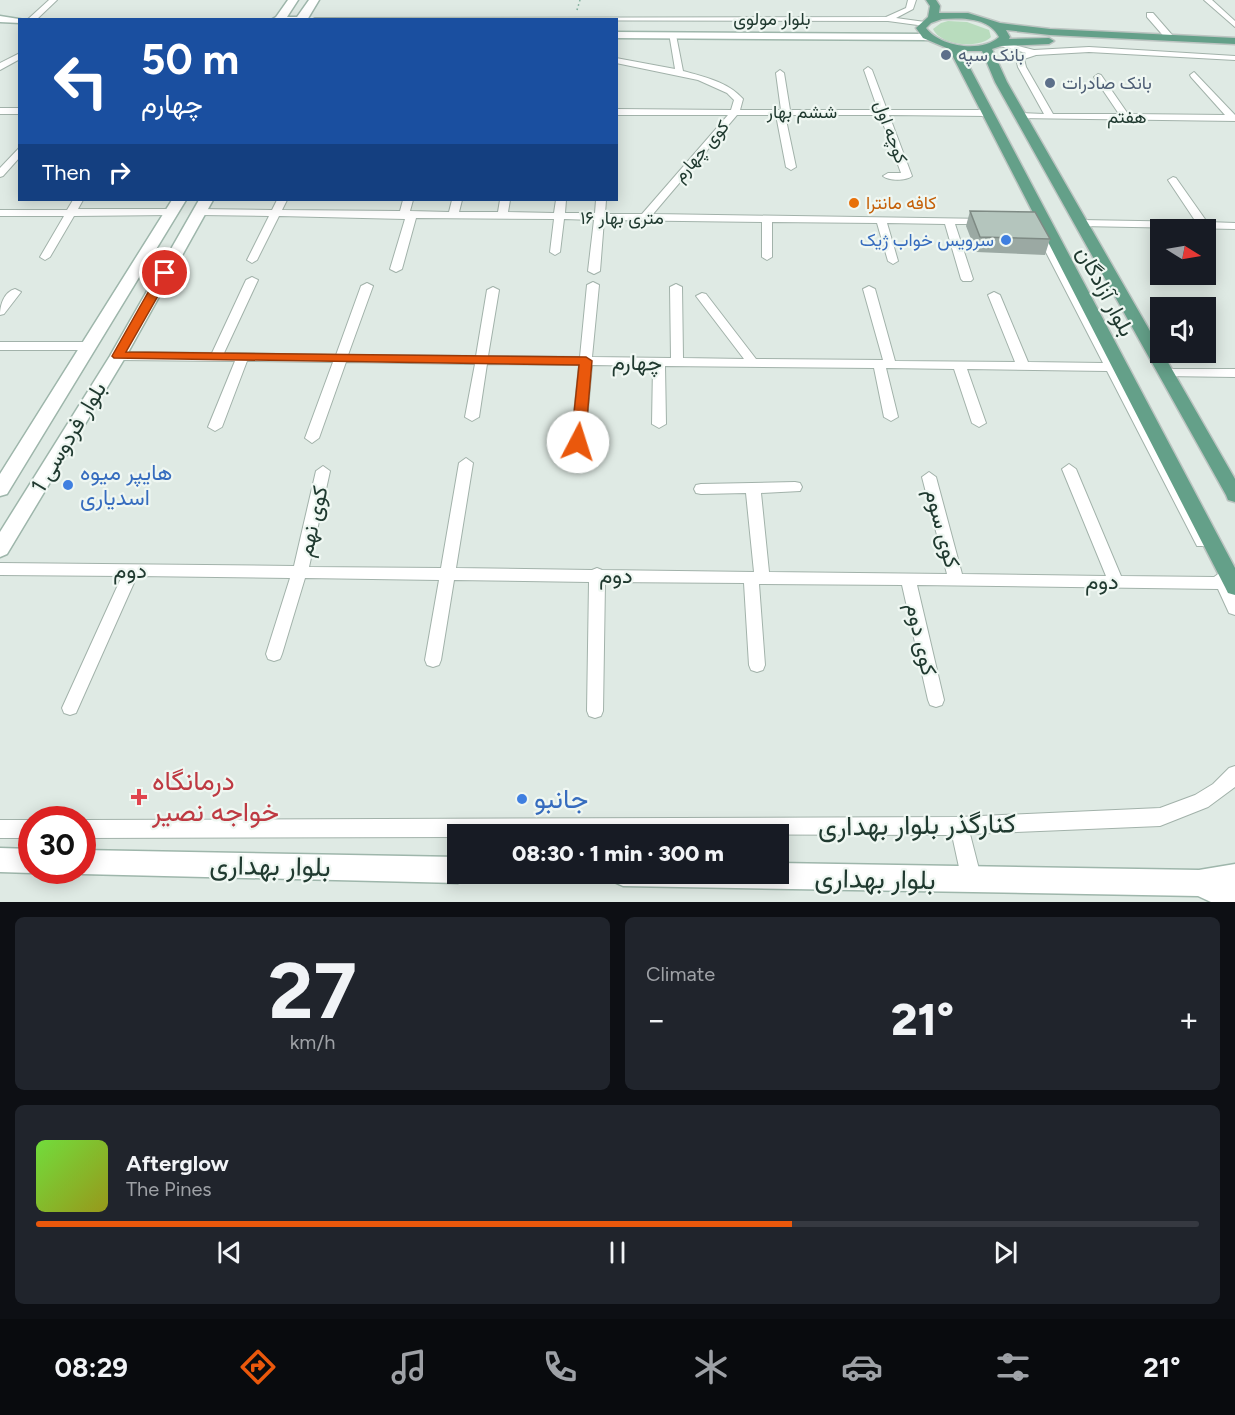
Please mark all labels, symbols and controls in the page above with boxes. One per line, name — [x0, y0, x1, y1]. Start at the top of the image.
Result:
street label: بلوار مولوی — [733, 8, 811, 30]
text: 50 m — [141, 34, 239, 85]
icon: left — [42, 42, 120, 120]
place label: بانک سپه — [958, 44, 1025, 67]
marker: بانک سپه — [939, 48, 953, 62]
place label: بانک صادرات — [1062, 72, 1152, 94]
marker: بانک صادرات — [1043, 76, 1057, 90]
text: چهارم — [141, 87, 203, 120]
street label: کوچه اول — [869, 97, 913, 167]
street label: ششم بهار — [766, 101, 837, 124]
street label: هفتم — [1107, 106, 1147, 129]
street label: کوی چهارم — [668, 116, 734, 187]
icon: right — [103, 156, 136, 189]
text: Then — [42, 159, 91, 186]
place label: کافه مانترا — [866, 192, 937, 214]
marker: کافه مانترا — [847, 196, 861, 210]
street label: ۱۶ متری بهار — [580, 207, 664, 229]
north arrow — [1150, 219, 1216, 285]
map controls — [1150, 219, 1216, 363]
place label: سرویس خواب ژیک — [860, 229, 994, 251]
marker: سرویس خواب ژیک — [999, 233, 1013, 247]
street label: بلوار آزادگان — [1071, 242, 1141, 341]
pin — [139, 247, 190, 298]
icon: arrive — [148, 256, 181, 289]
button: sound — [1150, 297, 1216, 363]
street label: چهارم — [612, 349, 662, 377]
street label: بلوار فردوسی 1 — [25, 377, 112, 498]
position arrow — [546, 410, 610, 474]
place label: هایپر میوه اسدیاری — [80, 459, 172, 511]
marker: هایپر میوه اسدیاری — [61, 478, 75, 492]
street label: کوی نهم — [291, 483, 335, 559]
street label: کوی سوم — [918, 486, 966, 571]
street label: دوم — [113, 557, 147, 585]
street label: دوم — [599, 562, 633, 590]
street label: دوم — [1085, 568, 1119, 596]
street label: کوی دوم — [899, 600, 943, 679]
place label: درمانگاه خواجه نصیر — [151, 764, 279, 829]
place label: جانبو — [534, 782, 588, 816]
marker: درمانگاه خواجه نصیر — [130, 788, 148, 806]
marker: جانبو — [515, 792, 529, 806]
speed limit sign: 30 — [18, 806, 96, 884]
street label: کنارگذر بلوار بهداری — [818, 806, 1016, 844]
text: 08:30 · 1 min · 300 m — [512, 840, 724, 867]
street label: بلوار بهداری — [209, 848, 331, 884]
street label: بلوار بهداری — [814, 861, 936, 897]
text: 27 — [268, 944, 357, 1038]
text: Climate — [646, 962, 715, 986]
text: 21° — [891, 992, 954, 1046]
text: − — [646, 1000, 667, 1039]
text: + — [1178, 1000, 1199, 1039]
text: km/h — [290, 1030, 335, 1054]
text: Afterglow — [126, 1150, 229, 1177]
text: The Pines — [126, 1177, 212, 1201]
icon: previous — [213, 1236, 246, 1269]
icon: pause — [601, 1236, 634, 1269]
icon: next — [989, 1236, 1022, 1269]
icon: directions — [237, 1346, 279, 1388]
icon: music — [388, 1346, 430, 1388]
icon: phone — [539, 1346, 581, 1388]
icon: climate — [690, 1346, 732, 1388]
icon: car — [841, 1346, 883, 1388]
icon: filters — [992, 1346, 1034, 1388]
text: 08:29 — [55, 1351, 128, 1384]
text: 21° — [1143, 1351, 1180, 1384]

